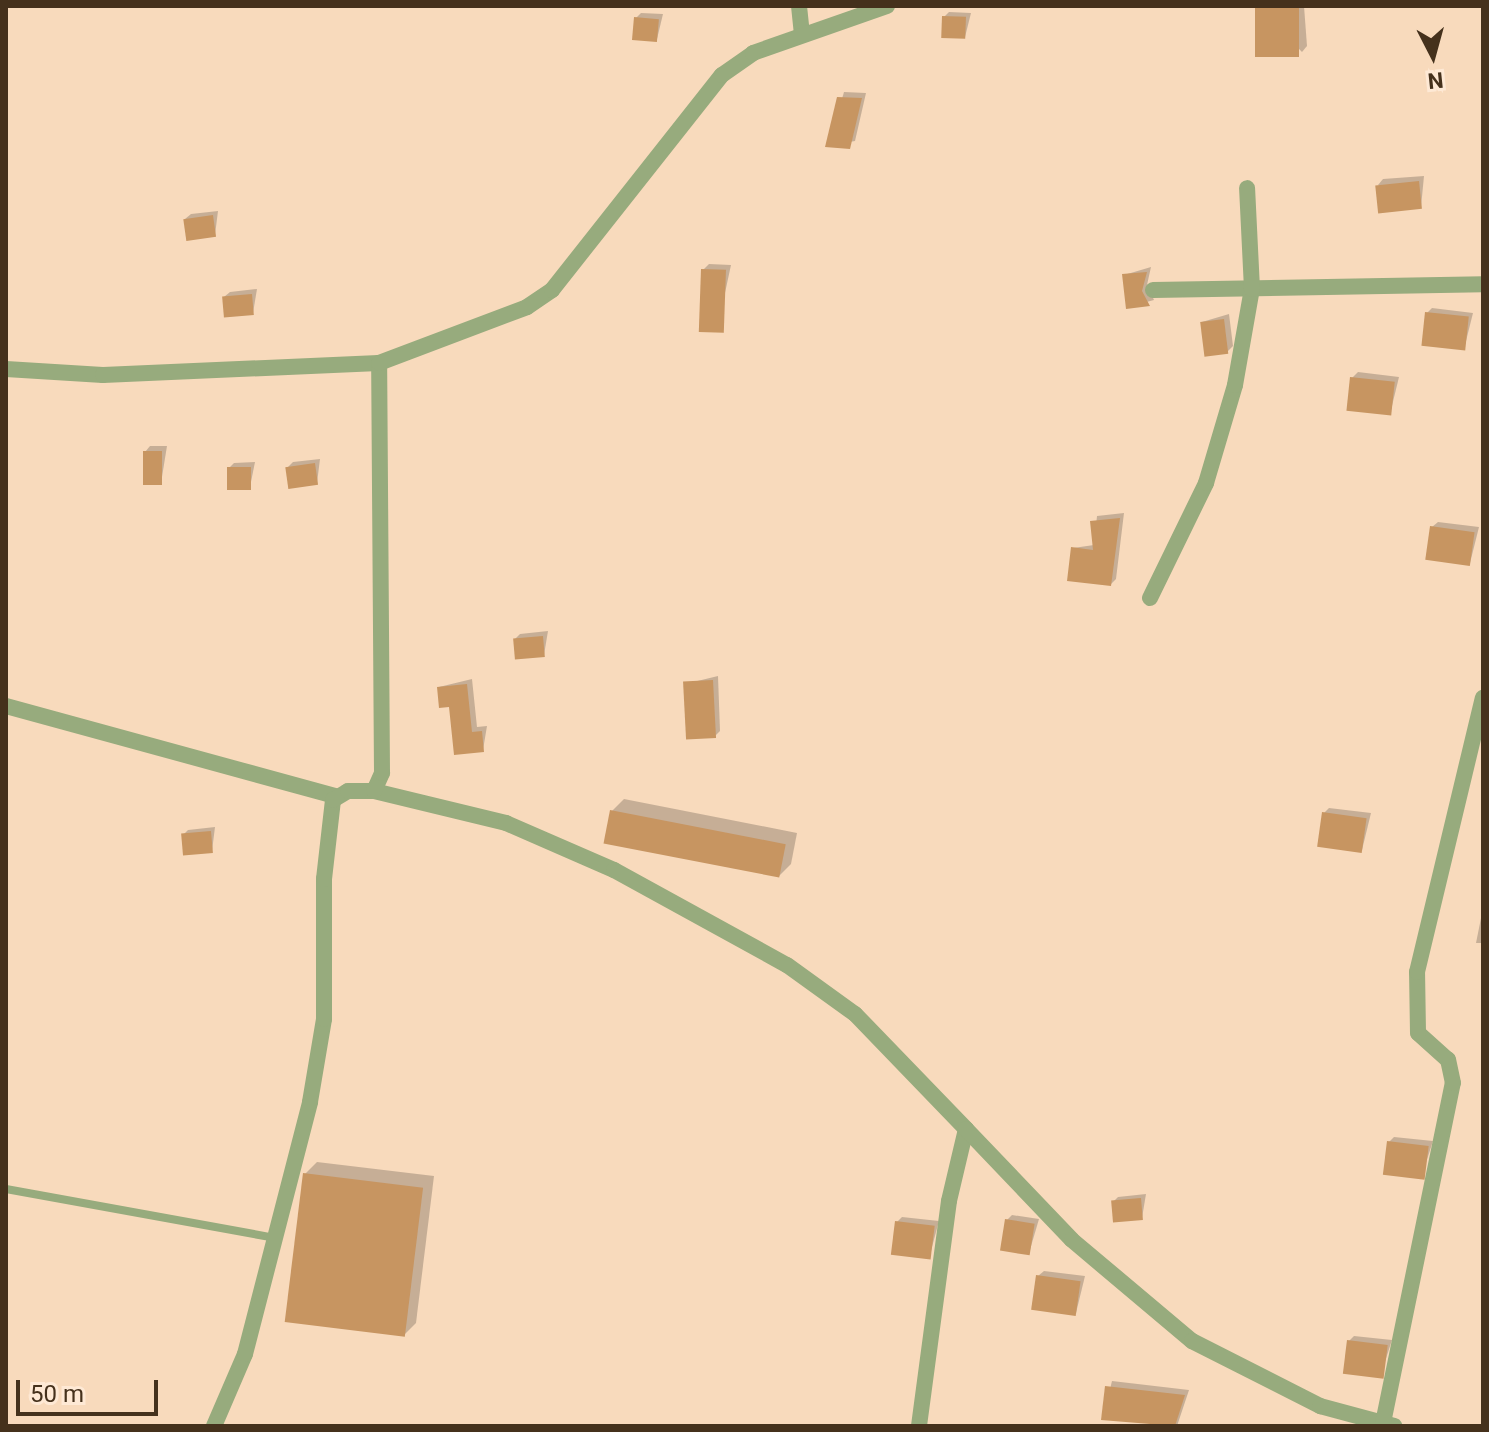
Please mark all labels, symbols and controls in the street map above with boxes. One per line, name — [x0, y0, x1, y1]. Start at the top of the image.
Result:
north arrow — [1393, 16, 1473, 96]
text: N — [1427, 67, 1445, 94]
scale bar — [20, 1364, 162, 1414]
text: 50 m — [30, 1380, 84, 1408]

